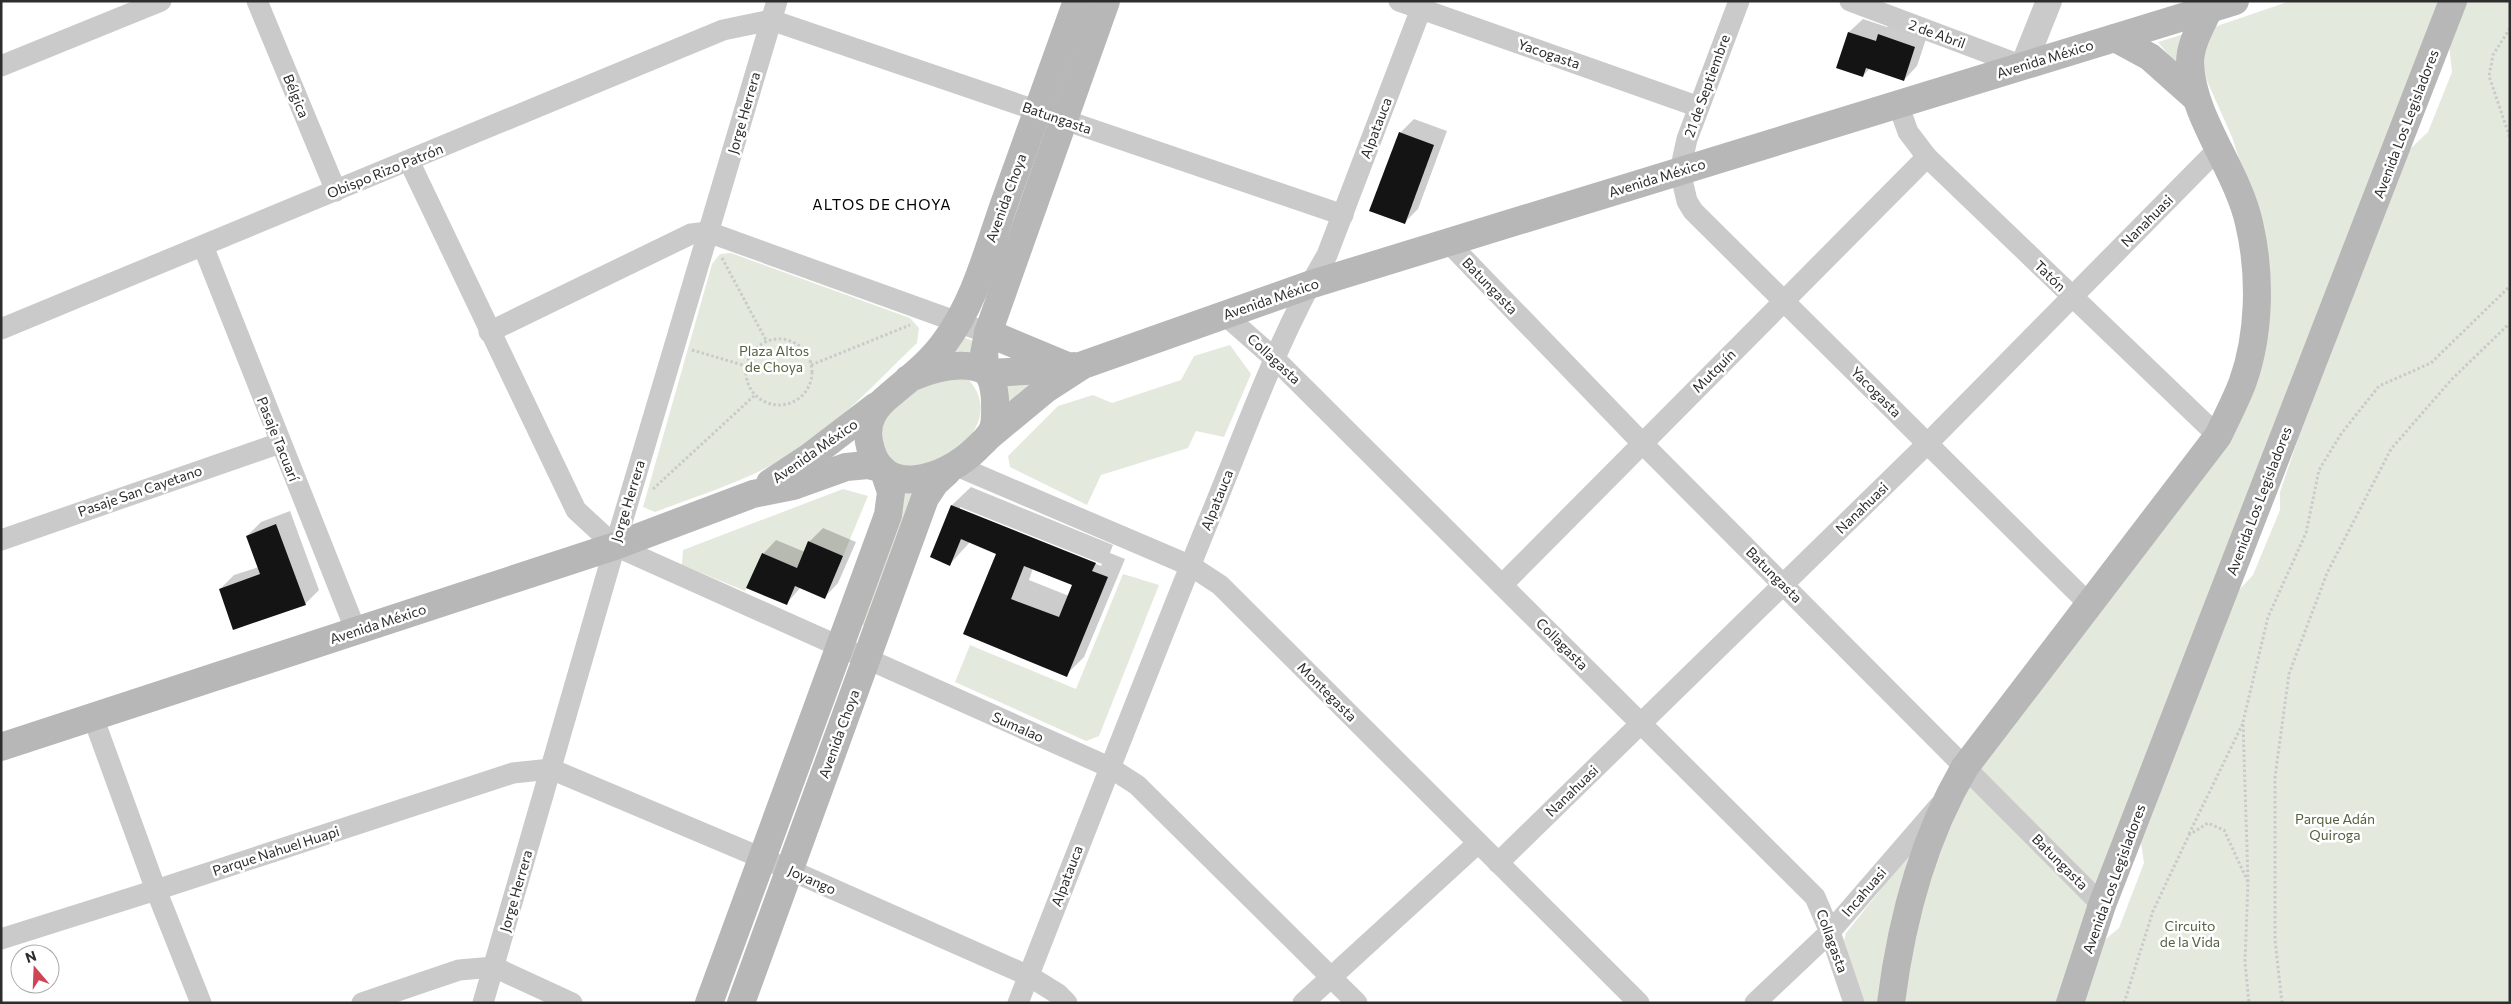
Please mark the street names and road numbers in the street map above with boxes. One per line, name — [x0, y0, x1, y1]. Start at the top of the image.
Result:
street label: 2 de Abril — [1906, 15, 1968, 52]
street label: 21 de Septiembre — [1680, 32, 1733, 140]
street label: Yacogasta — [1516, 35, 1582, 72]
street label: Avenida México — [1994, 36, 2095, 81]
street label: Avenida Los Legisladores — [2369, 47, 2442, 201]
street label: Jorge Herrera — [724, 70, 763, 156]
street label: Bélgica — [280, 72, 313, 120]
street label: Alpatauca — [1356, 95, 1395, 161]
street label: Batungasta — [1020, 98, 1094, 137]
street label: Obispo Rizo Patrón — [324, 140, 445, 202]
street label: Avenida Choya — [982, 151, 1029, 245]
street label: Avenida México — [1606, 155, 1707, 200]
street label: Nanahuasi — [2117, 191, 2176, 250]
street label: Batungasta — [1459, 254, 1522, 318]
street label: Tatón — [2031, 257, 2070, 295]
street label: Avenida México — [1221, 274, 1321, 323]
street label: Collagasta — [1244, 330, 1304, 388]
street label: Mutquín — [1688, 345, 1739, 396]
street label: Yacogasta — [1848, 363, 1905, 420]
street label: Pasaje Tacuarí — [254, 394, 303, 484]
street label: Avenida México — [769, 415, 861, 486]
street label: Avenida Los Legisladores — [2222, 424, 2295, 578]
street label: Jorge Herrera — [607, 458, 648, 544]
street label: Pasaje San Cayetano — [76, 461, 204, 520]
street label: Alpatauca — [1197, 467, 1236, 533]
street label: Nanahuasi — [1832, 478, 1891, 537]
street label: Batungasta — [1743, 543, 1806, 606]
street label: Avenida México — [328, 600, 428, 647]
street label: Collagasta — [1533, 614, 1592, 673]
street label: Montegasta — [1294, 658, 1361, 725]
street label: Avenida Choya — [815, 687, 862, 781]
street label: Sumalao — [990, 708, 1047, 745]
street label: Nanahuasi — [1542, 761, 1601, 820]
street label: Avenida Los Legisladores — [2079, 802, 2149, 956]
street label: Parque Nahuel Huapi — [210, 822, 341, 879]
street label: Batungasta — [2029, 830, 2092, 893]
street label: Alpatauca — [1047, 843, 1086, 909]
street label: Jorge Herrera — [496, 848, 535, 934]
street label: Joyango — [786, 862, 839, 898]
street label: Incahuasi — [1838, 864, 1889, 920]
street label: Collagasta — [1813, 907, 1852, 975]

